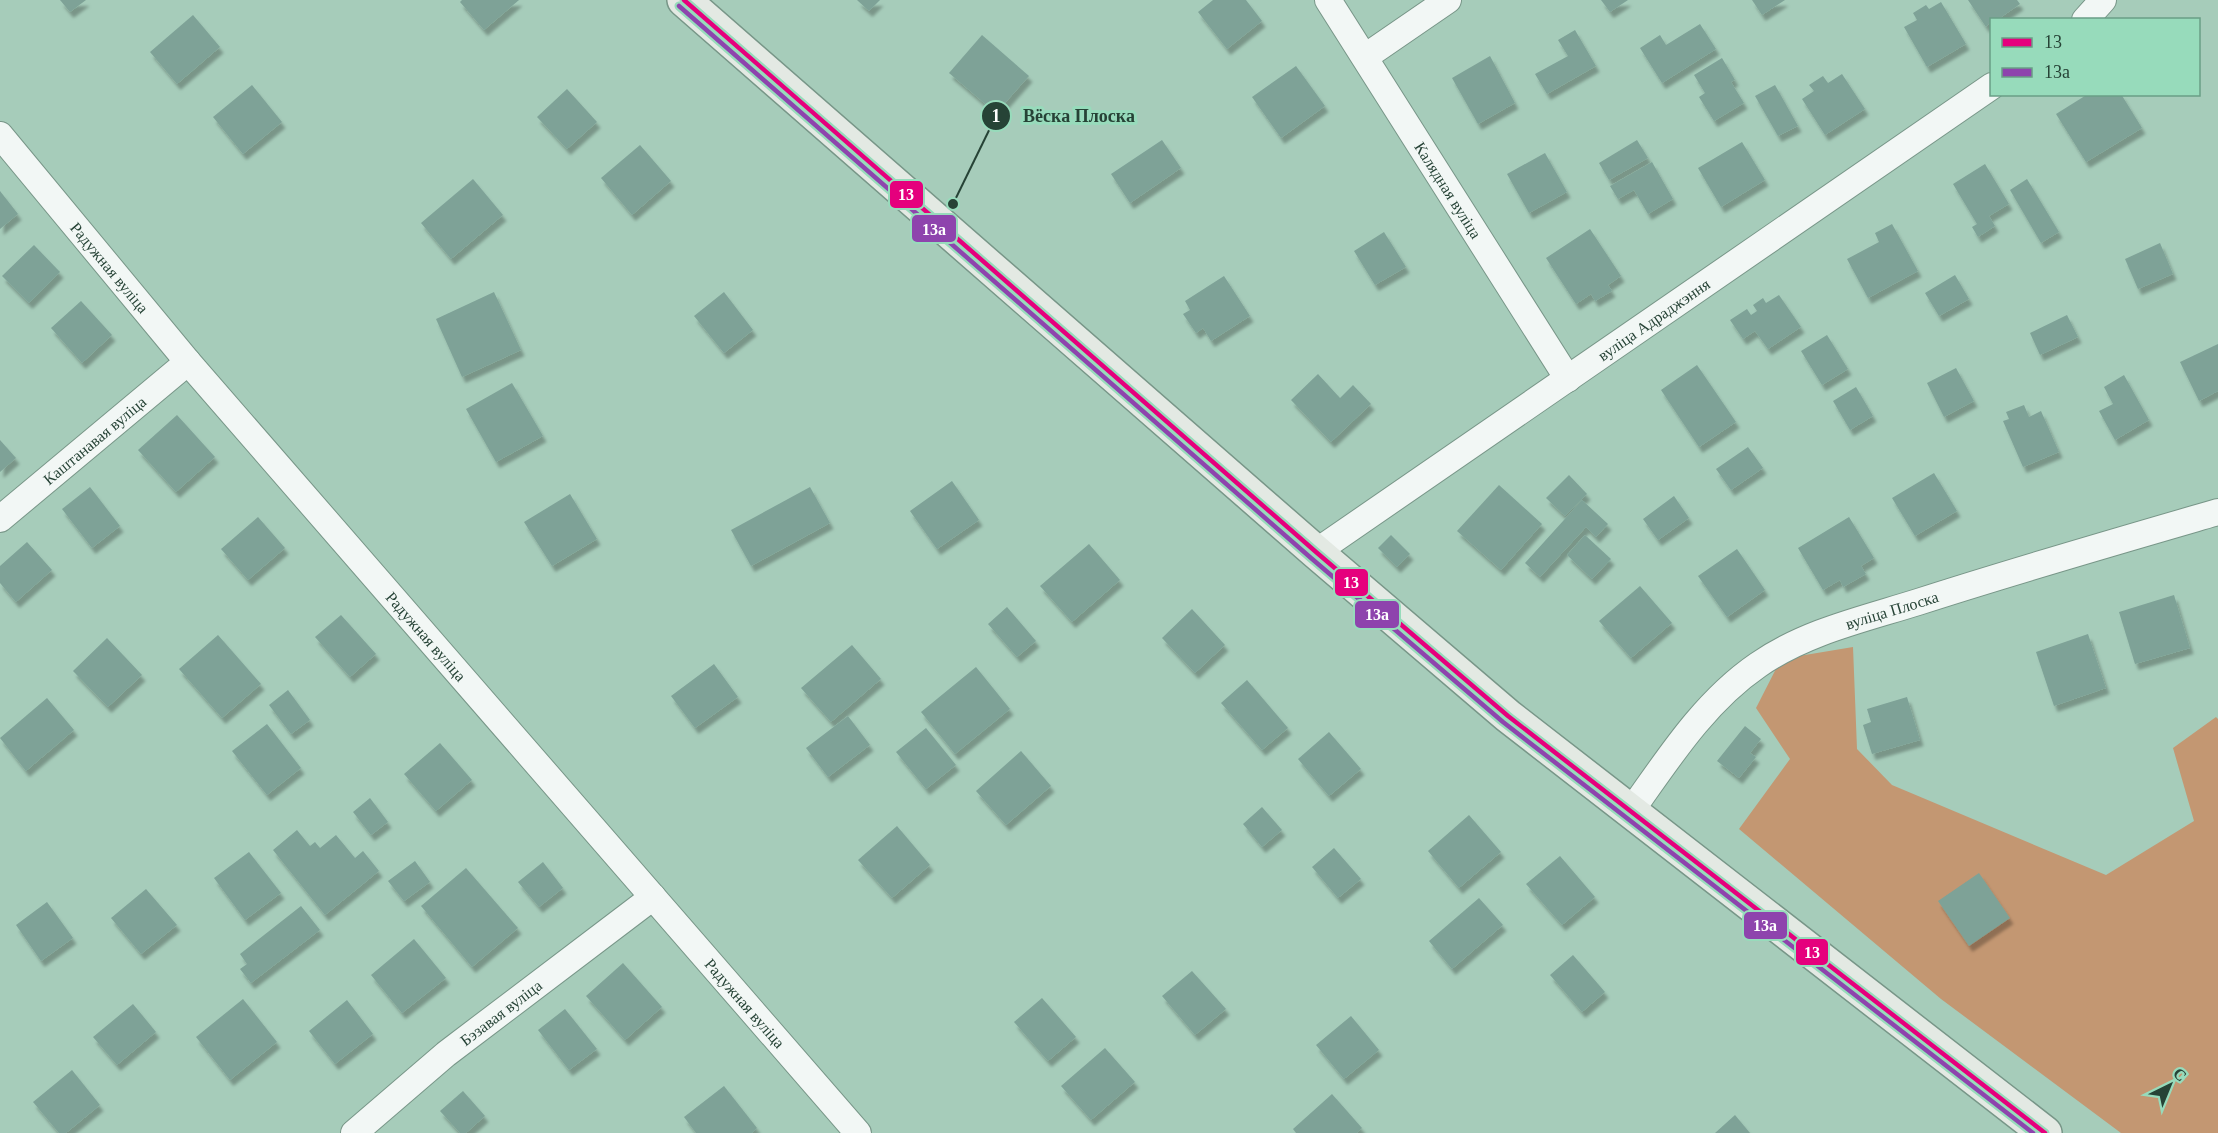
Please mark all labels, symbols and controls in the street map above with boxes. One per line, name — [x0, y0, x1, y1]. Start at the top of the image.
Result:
legend — [1990, 18, 2200, 96]
text: 13 — [2044, 32, 2062, 52]
text: 13а — [2044, 62, 2070, 82]
callout: Вёска Плоска — [981, 98, 1147, 134]
text: 1 — [992, 106, 1001, 126]
text: Вёска Плоска — [1023, 106, 1135, 126]
street label: Калядная вуліца — [1412, 139, 1485, 241]
line badge: 13 — [889, 180, 924, 209]
text: 13 — [898, 186, 914, 203]
line badge: 13а — [911, 214, 957, 243]
street label: Радужная вуліца — [67, 219, 152, 316]
text: 13а — [922, 221, 946, 238]
street label: вуліца Адраджэння — [1594, 275, 1713, 364]
street label: Каштанавая вуліца — [40, 393, 149, 488]
line badge: 13 — [1334, 568, 1369, 597]
text: 13 — [1343, 574, 1359, 591]
street label: Радужная вуліца — [383, 588, 470, 684]
street label: вуліца Плоска — [1843, 588, 1940, 632]
line badge: 13а — [1354, 600, 1400, 629]
text: 13а — [1365, 606, 1389, 623]
line badge: 13а — [1743, 911, 1788, 940]
text: 13а — [1753, 917, 1777, 934]
line badge: 13 — [1795, 938, 1829, 966]
text: 13 — [1804, 944, 1820, 961]
street label: Радужная вуліца — [702, 955, 788, 1051]
street label: Бэзавая вуліца — [457, 976, 545, 1049]
north arrow — [2140, 1055, 2200, 1115]
text: С — [2170, 1064, 2190, 1085]

